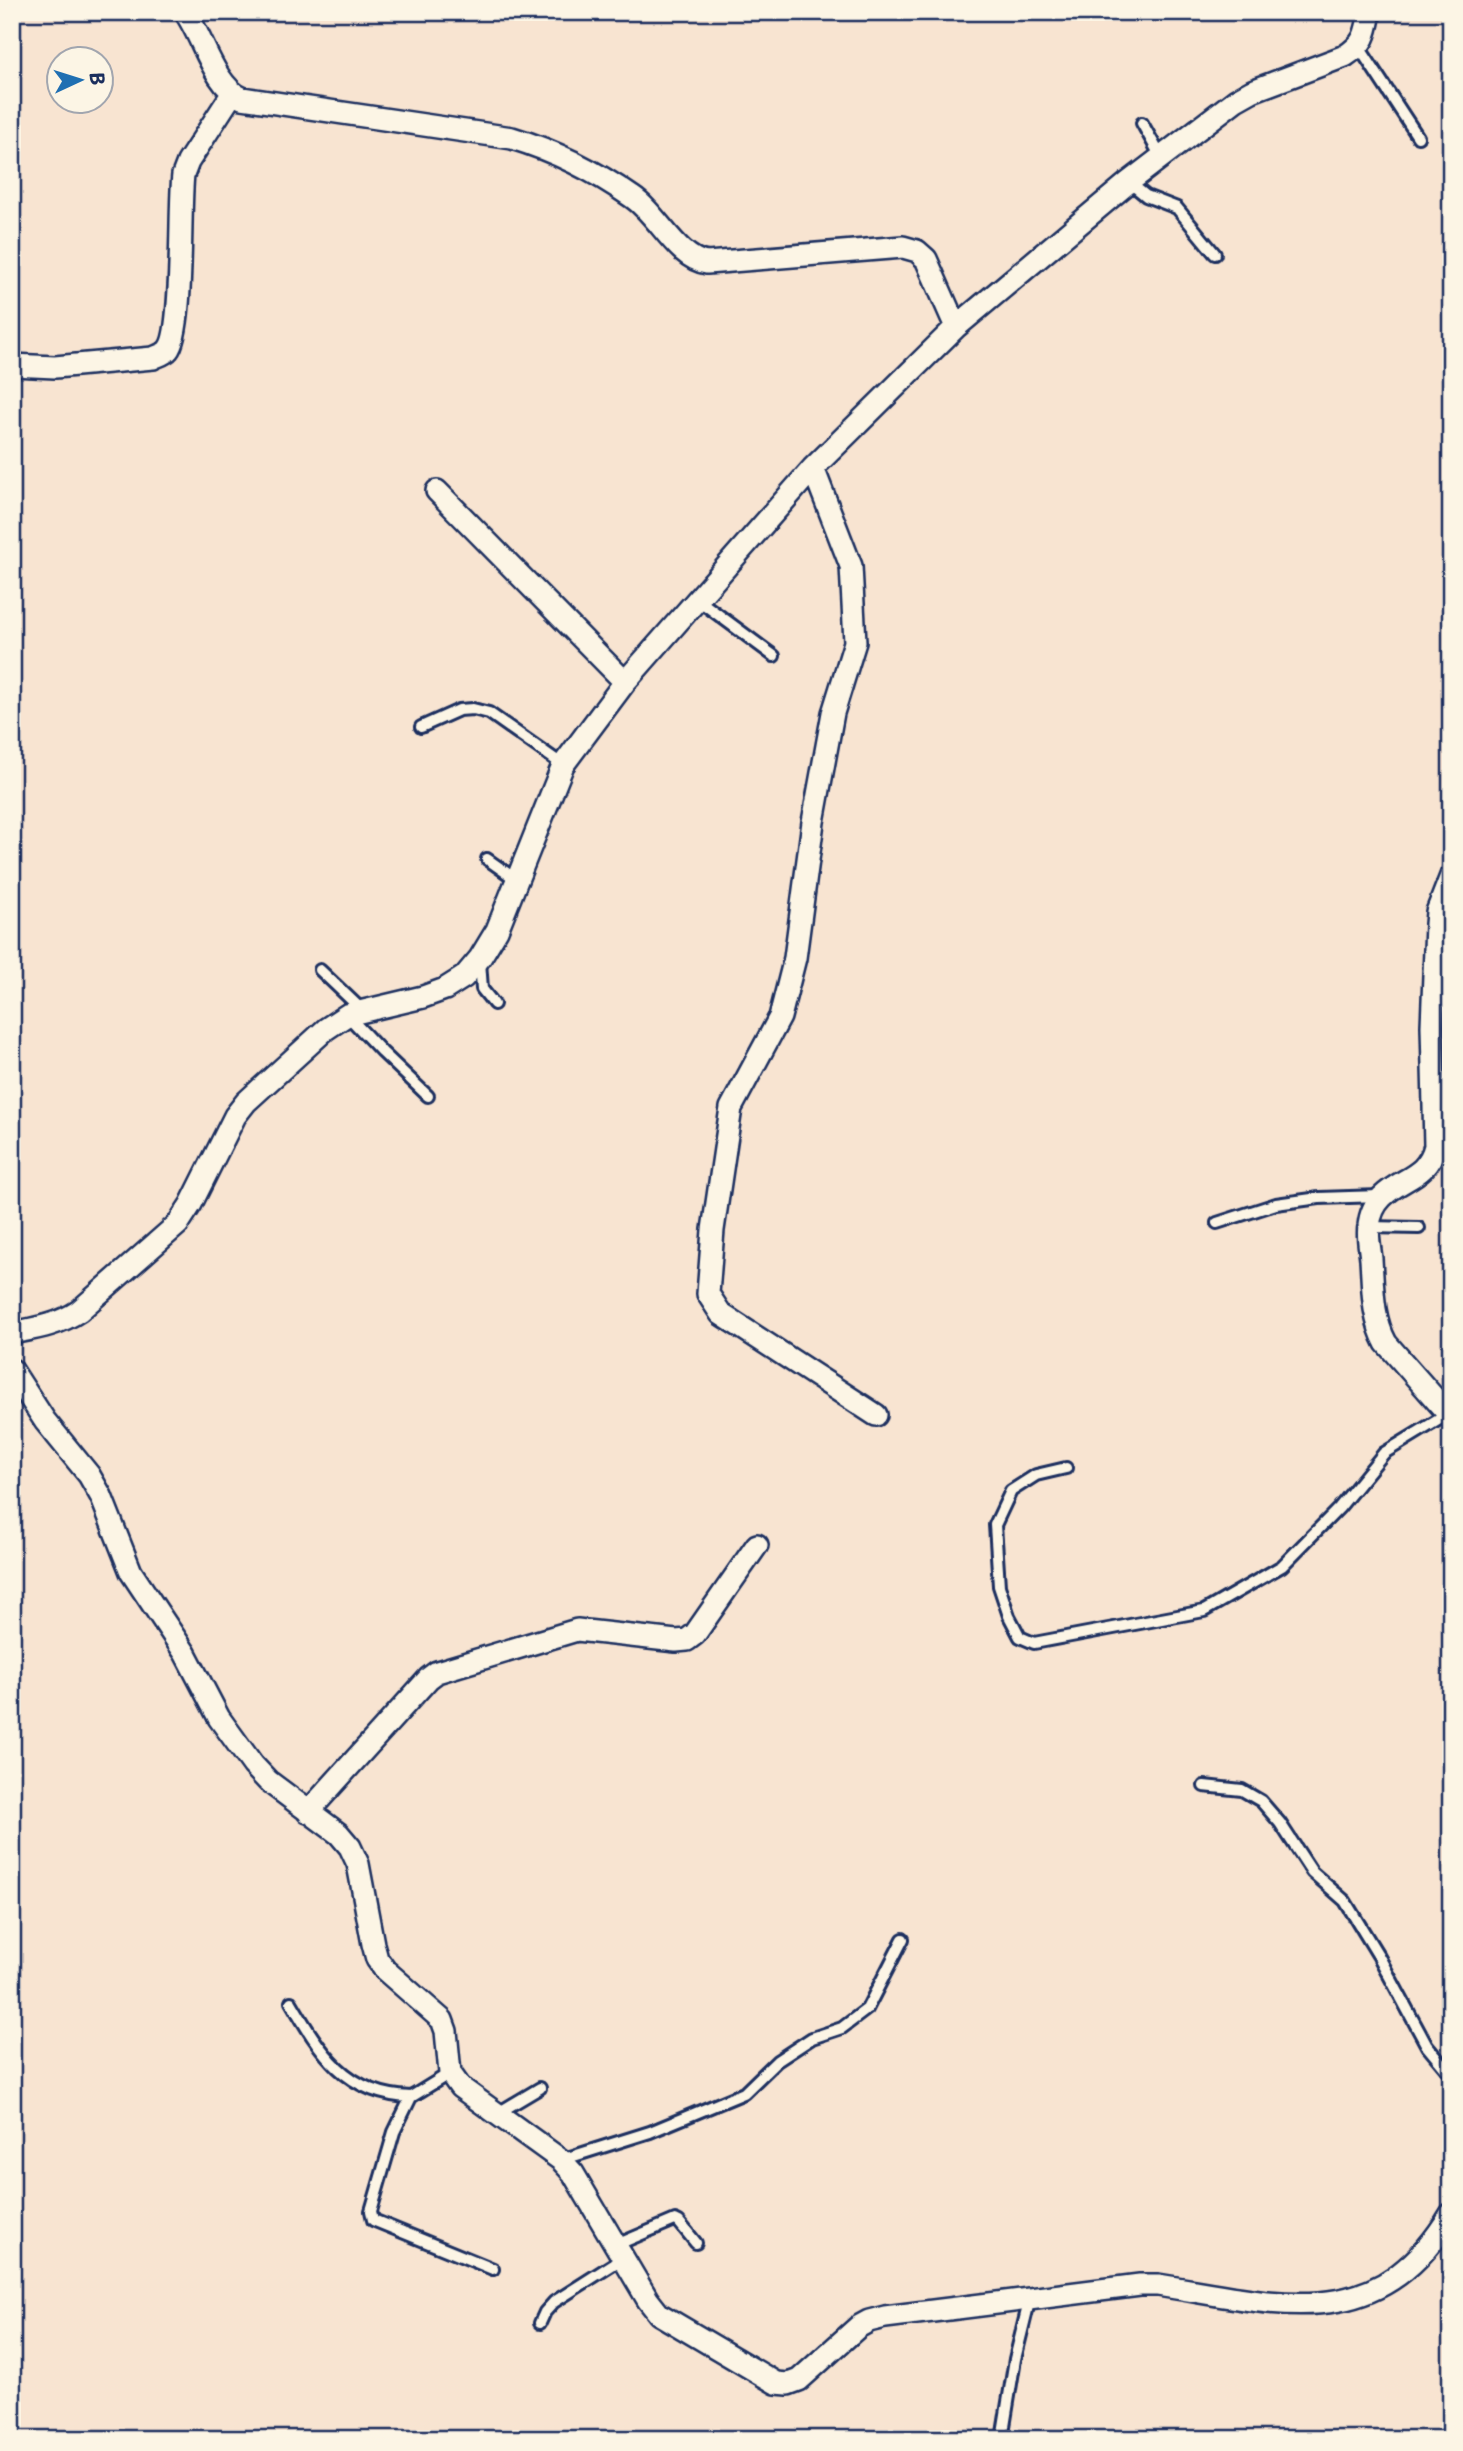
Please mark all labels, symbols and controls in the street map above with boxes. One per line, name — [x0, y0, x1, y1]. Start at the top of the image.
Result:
north arrow — [46, 46, 116, 116]
text: B — [84, 71, 112, 86]

